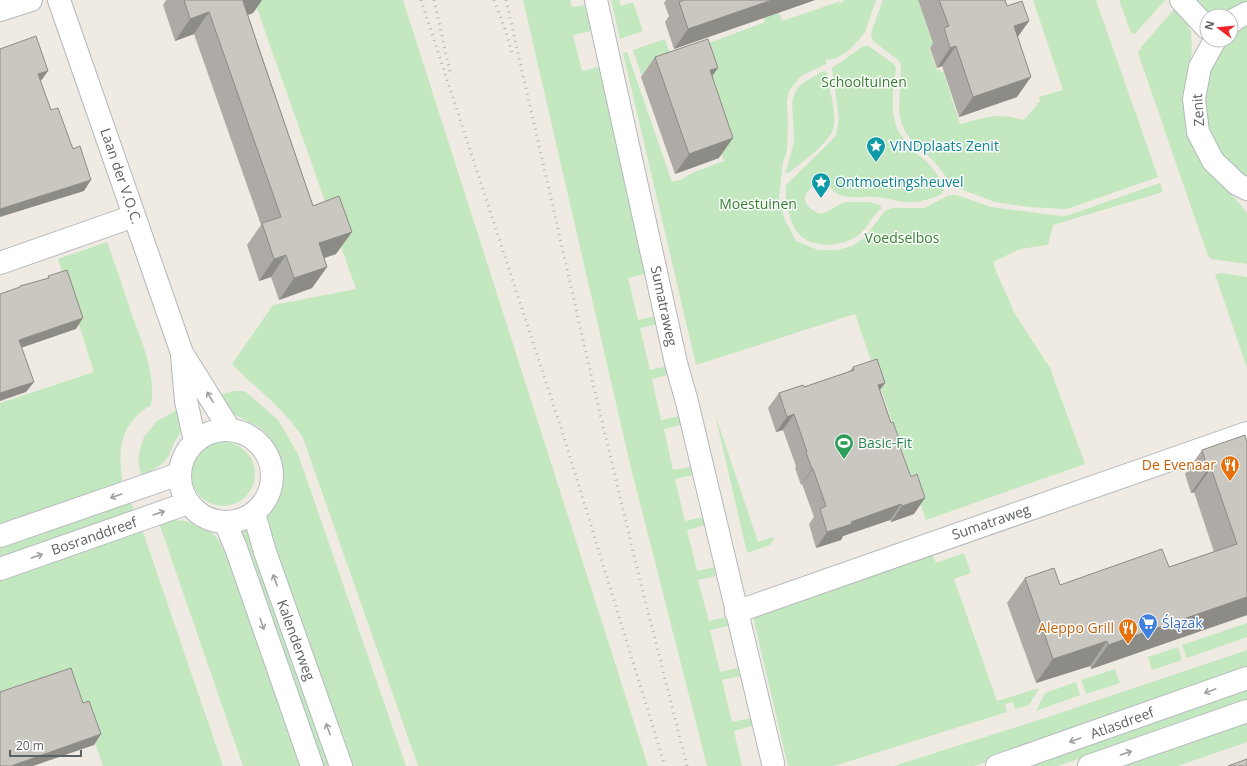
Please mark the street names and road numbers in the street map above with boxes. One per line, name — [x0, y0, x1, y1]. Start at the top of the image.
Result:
street label: Zenit — [1187, 93, 1208, 127]
street label: Laan der V.O.C. — [96, 125, 147, 226]
street label: Sumatraweg — [647, 264, 682, 348]
street label: Sumatraweg — [949, 499, 1033, 544]
street label: Bosranddreef — [48, 512, 140, 559]
street label: Kalenderweg — [273, 597, 320, 683]
street label: Atlasdreef — [1087, 702, 1158, 743]

